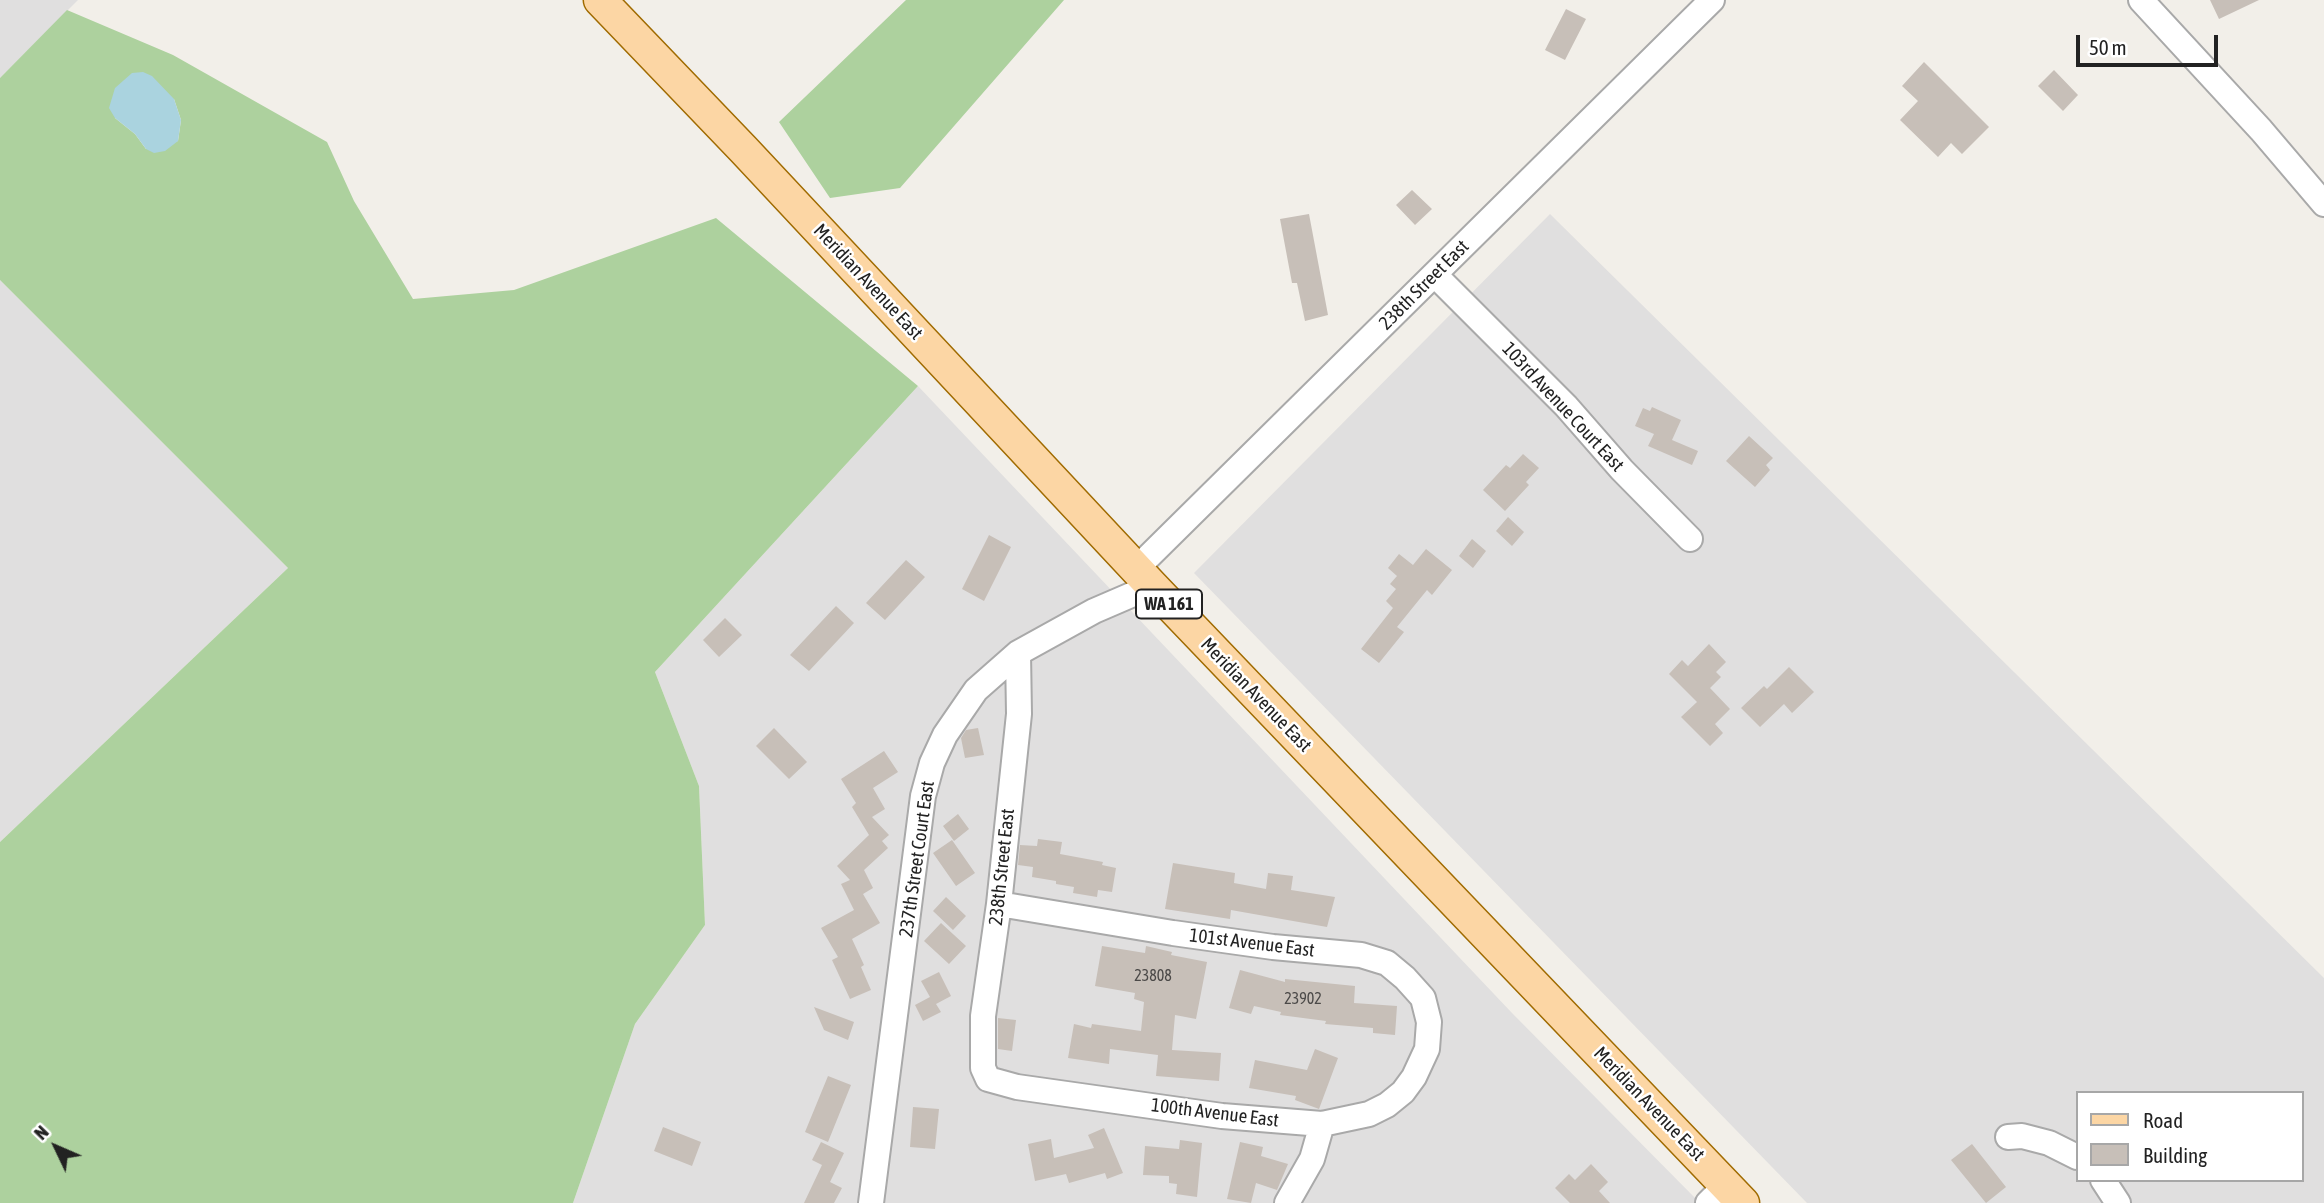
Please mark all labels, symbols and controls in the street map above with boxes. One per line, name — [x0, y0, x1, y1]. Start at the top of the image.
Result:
scale bar — [2079, 21, 2221, 65]
text: 50 m — [2089, 35, 2127, 59]
street label: Meridian Avenue East — [809, 219, 927, 345]
street label: 238th Street East — [1374, 235, 1474, 335]
street label: 103rd Avenue Court East — [1497, 338, 1629, 476]
road number: WA 161 — [1136, 590, 1202, 618]
street label: Meridian Avenue East — [1196, 633, 1316, 757]
street label: 237th Street Court East — [895, 779, 939, 939]
street label: 238th Street East — [985, 807, 1019, 927]
street label: 101st Avenue East — [1188, 924, 1316, 962]
house number: 23808 — [1134, 966, 1172, 986]
house number: 23902 — [1284, 989, 1322, 1009]
street label: Meridian Avenue East — [1589, 1042, 1709, 1166]
legend — [2076, 1091, 2303, 1182]
street label: 100th Avenue East — [1150, 1094, 1280, 1132]
text: Road — [2143, 1108, 2183, 1132]
north arrow — [21, 1112, 91, 1182]
text: N — [29, 1121, 53, 1144]
text: Building — [2143, 1143, 2207, 1167]

